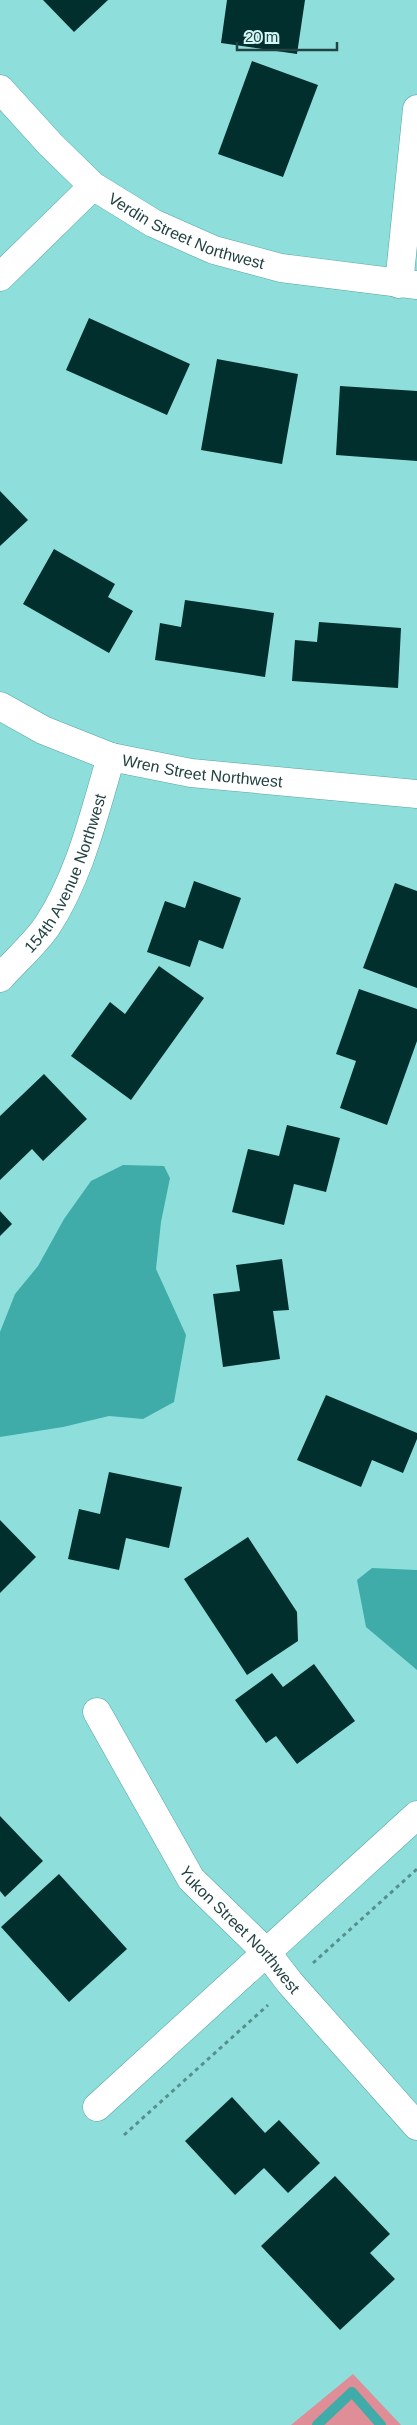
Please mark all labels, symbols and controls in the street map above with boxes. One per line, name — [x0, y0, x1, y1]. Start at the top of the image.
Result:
scale bar — [237, 20, 337, 52]
text: 20 m — [245, 28, 278, 45]
street label: Verdin Street Northwest — [105, 190, 267, 272]
street label: Wren Street Northwest — [121, 751, 284, 791]
street label: 154th Avenue Northwest — [21, 791, 109, 956]
street label: Yukon Street Northwest — [176, 1863, 303, 1997]

